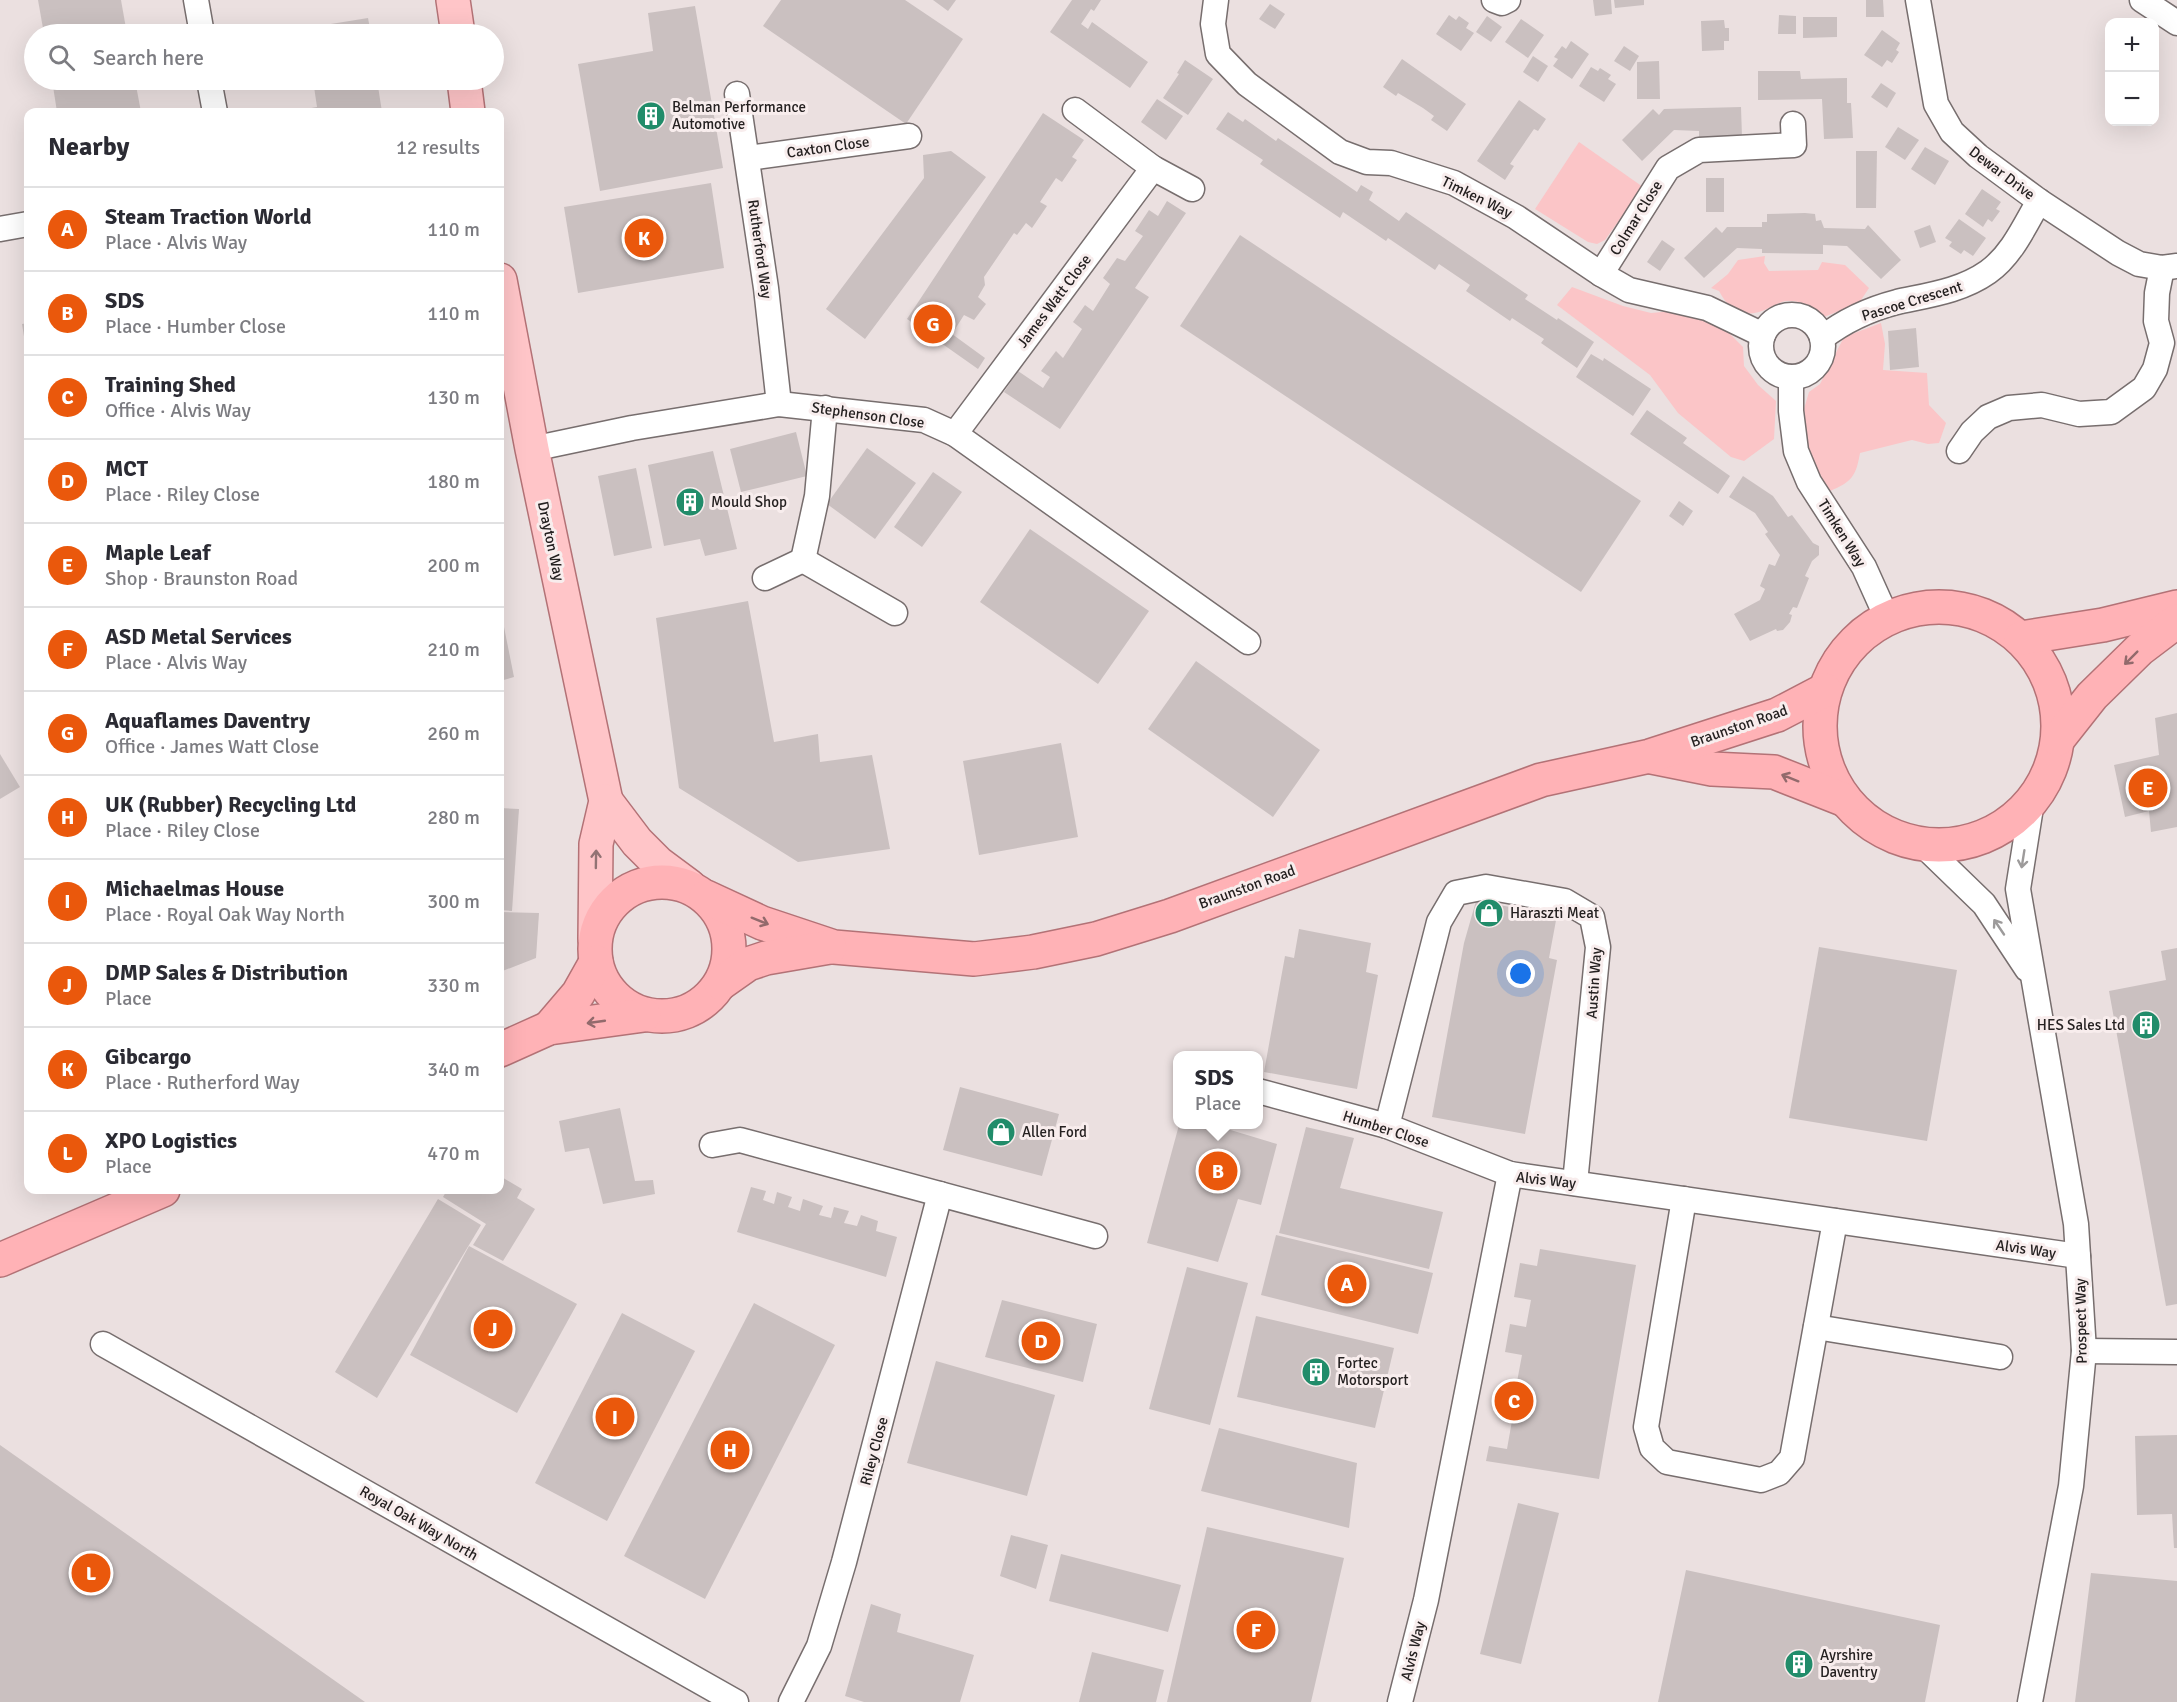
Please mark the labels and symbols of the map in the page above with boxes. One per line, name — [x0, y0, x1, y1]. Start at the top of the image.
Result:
place label: Belman Performance Automotive — [672, 98, 806, 133]
building icon: Belman Performance Automotive — [635, 100, 667, 132]
street label: Caxton Close — [786, 132, 870, 162]
street label: Dewar Drive — [1966, 142, 2038, 204]
street label: Timken Way — [1439, 172, 1515, 222]
street label: Colmar Close — [1606, 177, 1666, 259]
street label: Rutherford Way — [744, 198, 776, 300]
pin: K — [624, 216, 664, 260]
street label: James Watt Close — [1013, 251, 1095, 351]
street label: Pascoe Crescent — [1860, 277, 1964, 325]
pin: G — [914, 302, 952, 346]
street label: Stephenson Close — [810, 398, 926, 432]
building icon: Mould Shop — [674, 486, 706, 518]
place label: Mould Shop — [711, 493, 787, 511]
street label: Timken Way — [1814, 496, 1870, 570]
street label: Drayton Way — [534, 500, 568, 582]
one-way arrow — [2124, 650, 2139, 665]
street label: Braunston Road — [1688, 701, 1790, 751]
pin: E — [2128, 766, 2168, 810]
one-way arrow — [1782, 772, 1800, 783]
one-way arrow — [2017, 848, 2028, 868]
one-way arrow — [590, 850, 602, 870]
street label: Braunston Road — [1196, 861, 1298, 913]
shop icon: Haraszti Meat — [1473, 897, 1505, 929]
place label: Haraszti Meat — [1510, 904, 1599, 922]
one-way arrow — [750, 916, 768, 927]
one-way arrow — [1993, 920, 2005, 936]
street label: Austin Way — [1583, 947, 1605, 1019]
your location — [1506, 959, 1535, 988]
building icon: HES Sales Ltd — [2130, 1009, 2162, 1041]
one-way arrow — [587, 1016, 607, 1027]
place label: HES Sales Ltd — [2037, 1016, 2125, 1034]
street label: Humber Close — [1341, 1107, 1431, 1151]
shop icon: Allen Ford — [985, 1116, 1017, 1148]
place label: Allen Ford — [1022, 1123, 1087, 1141]
pin: B — [1198, 1148, 1238, 1194]
street label: Alvis Way — [1515, 1168, 1577, 1192]
street label: Alvis Way — [1995, 1236, 2057, 1262]
pin: A — [1328, 1262, 1366, 1306]
street label: Prospect Way — [2071, 1278, 2091, 1364]
pin: J — [474, 1306, 512, 1352]
pin: D — [1022, 1318, 1060, 1364]
place label: Fortec Motorsport — [1337, 1354, 1409, 1389]
building icon: Fortec Motorsport — [1300, 1356, 1332, 1388]
pin: C — [1494, 1378, 1534, 1424]
pin: I — [596, 1394, 634, 1440]
street label: Riley Close — [856, 1415, 892, 1487]
pin: H — [710, 1428, 750, 1472]
street label: Royal Oak Way North — [357, 1482, 481, 1564]
pin: L — [72, 1550, 110, 1596]
pin: F — [1236, 1608, 1276, 1652]
street label: Alvis Way — [1397, 1619, 1429, 1683]
place label: Ayrshire Daventry — [1820, 1646, 1877, 1681]
building icon: Ayrshire Daventry — [1783, 1648, 1815, 1680]

